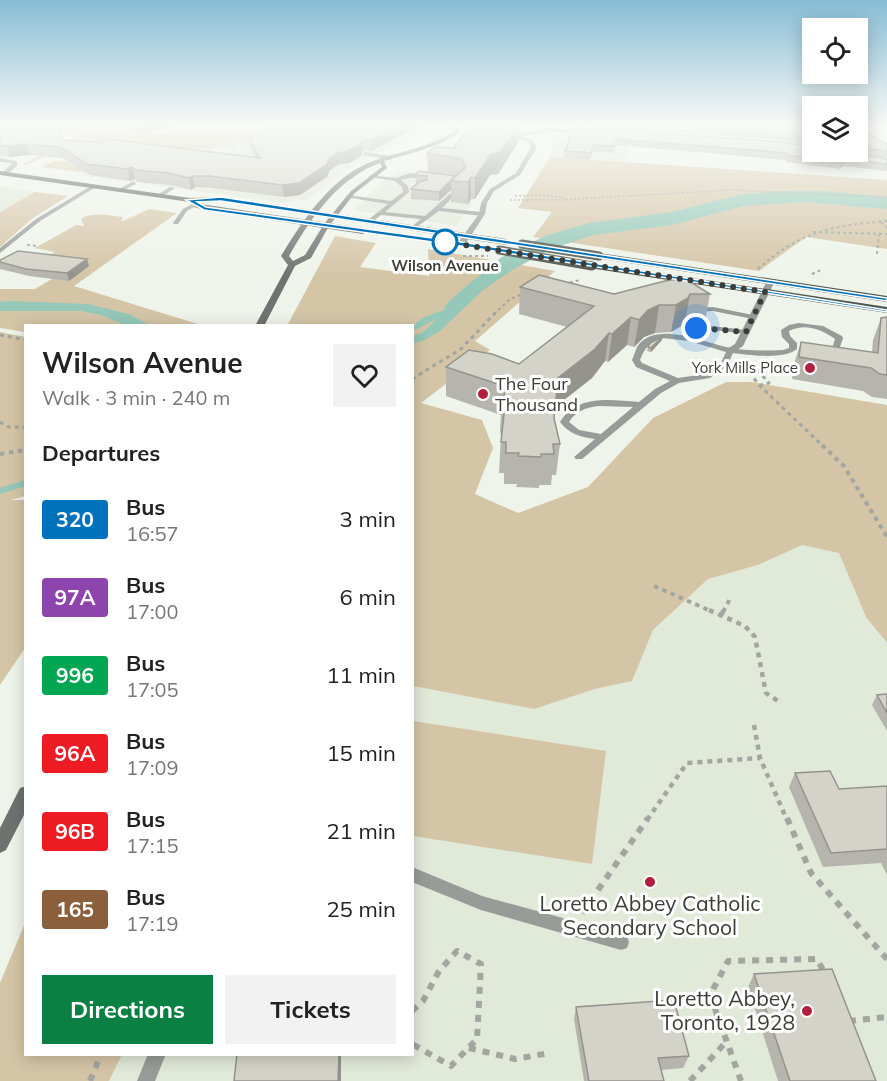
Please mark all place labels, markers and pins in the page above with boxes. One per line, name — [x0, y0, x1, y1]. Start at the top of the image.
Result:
marker: Wilson Avenue — [432, 229, 458, 255]
place label: Wilson Avenue — [391, 256, 499, 275]
place label: York Mills Place — [691, 358, 798, 377]
marker: York Mills Place — [803, 361, 817, 375]
place label: The Four Thousand — [495, 372, 578, 416]
marker: The Four Thousand — [476, 387, 490, 401]
marker: Loretto Abbey Catholic Secondary School — [643, 875, 657, 889]
place label: Loretto Abbey Catholic Secondary School — [539, 890, 761, 940]
place label: Loretto Abbey, Toronto, 1928 — [654, 985, 795, 1035]
marker: Loretto Abbey, Toronto, 1928 — [800, 1004, 814, 1018]

